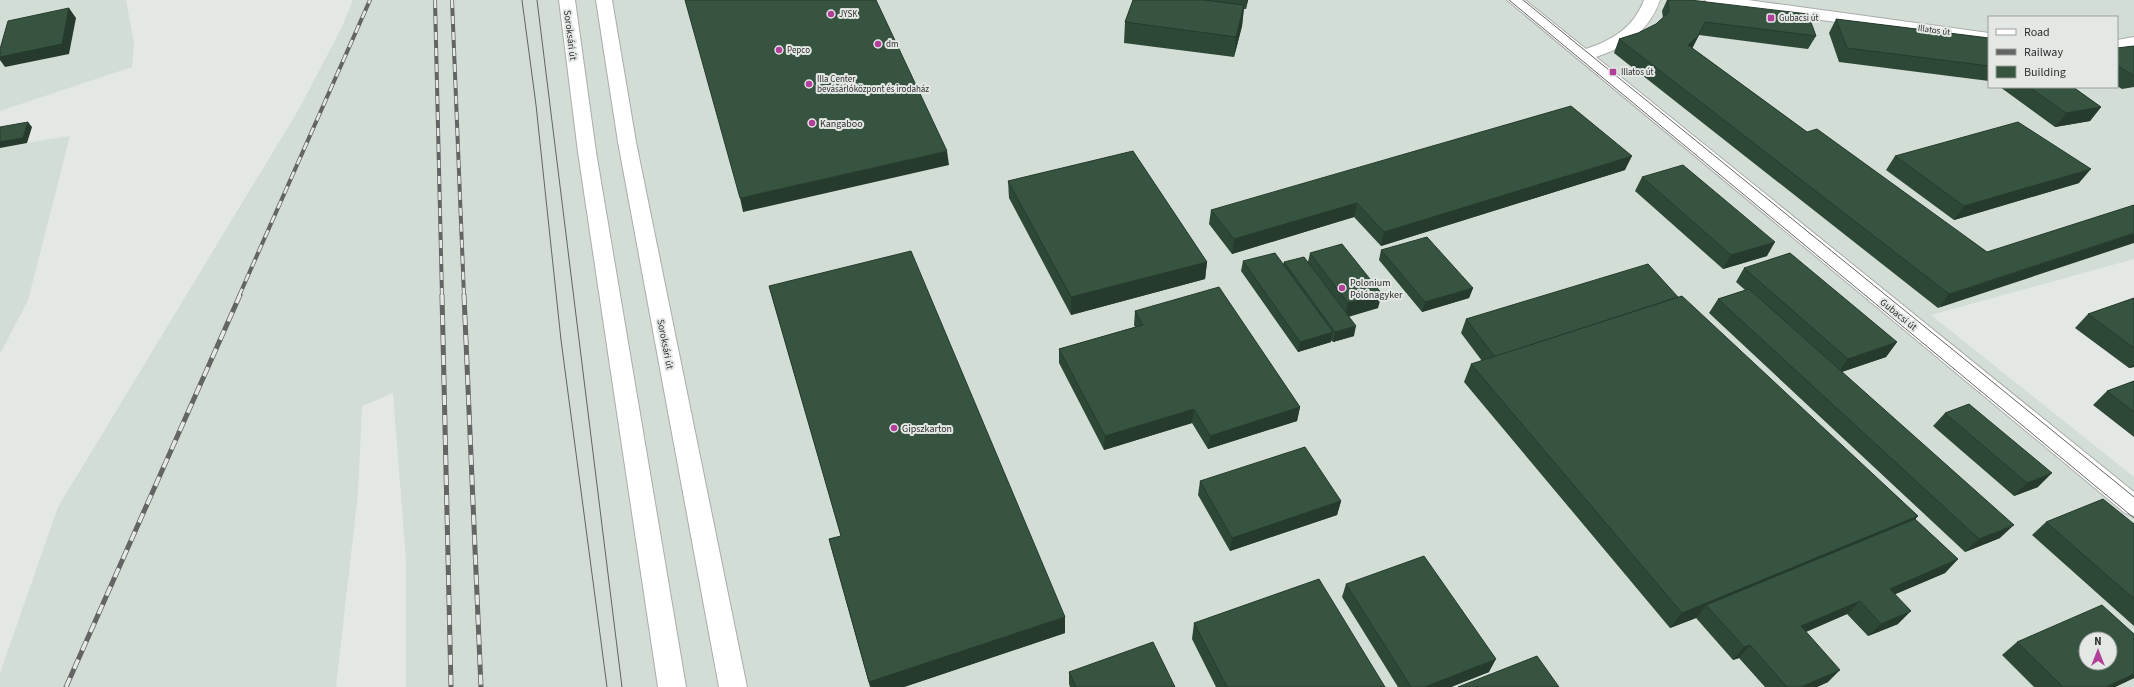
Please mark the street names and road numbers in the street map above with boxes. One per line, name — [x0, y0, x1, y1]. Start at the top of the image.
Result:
street label: Soroksári út — [560, 9, 580, 62]
street label: Illatos út — [1917, 22, 1951, 39]
street label: Gubacsi út — [1877, 295, 1920, 334]
street label: Soroksári út — [653, 318, 677, 371]

